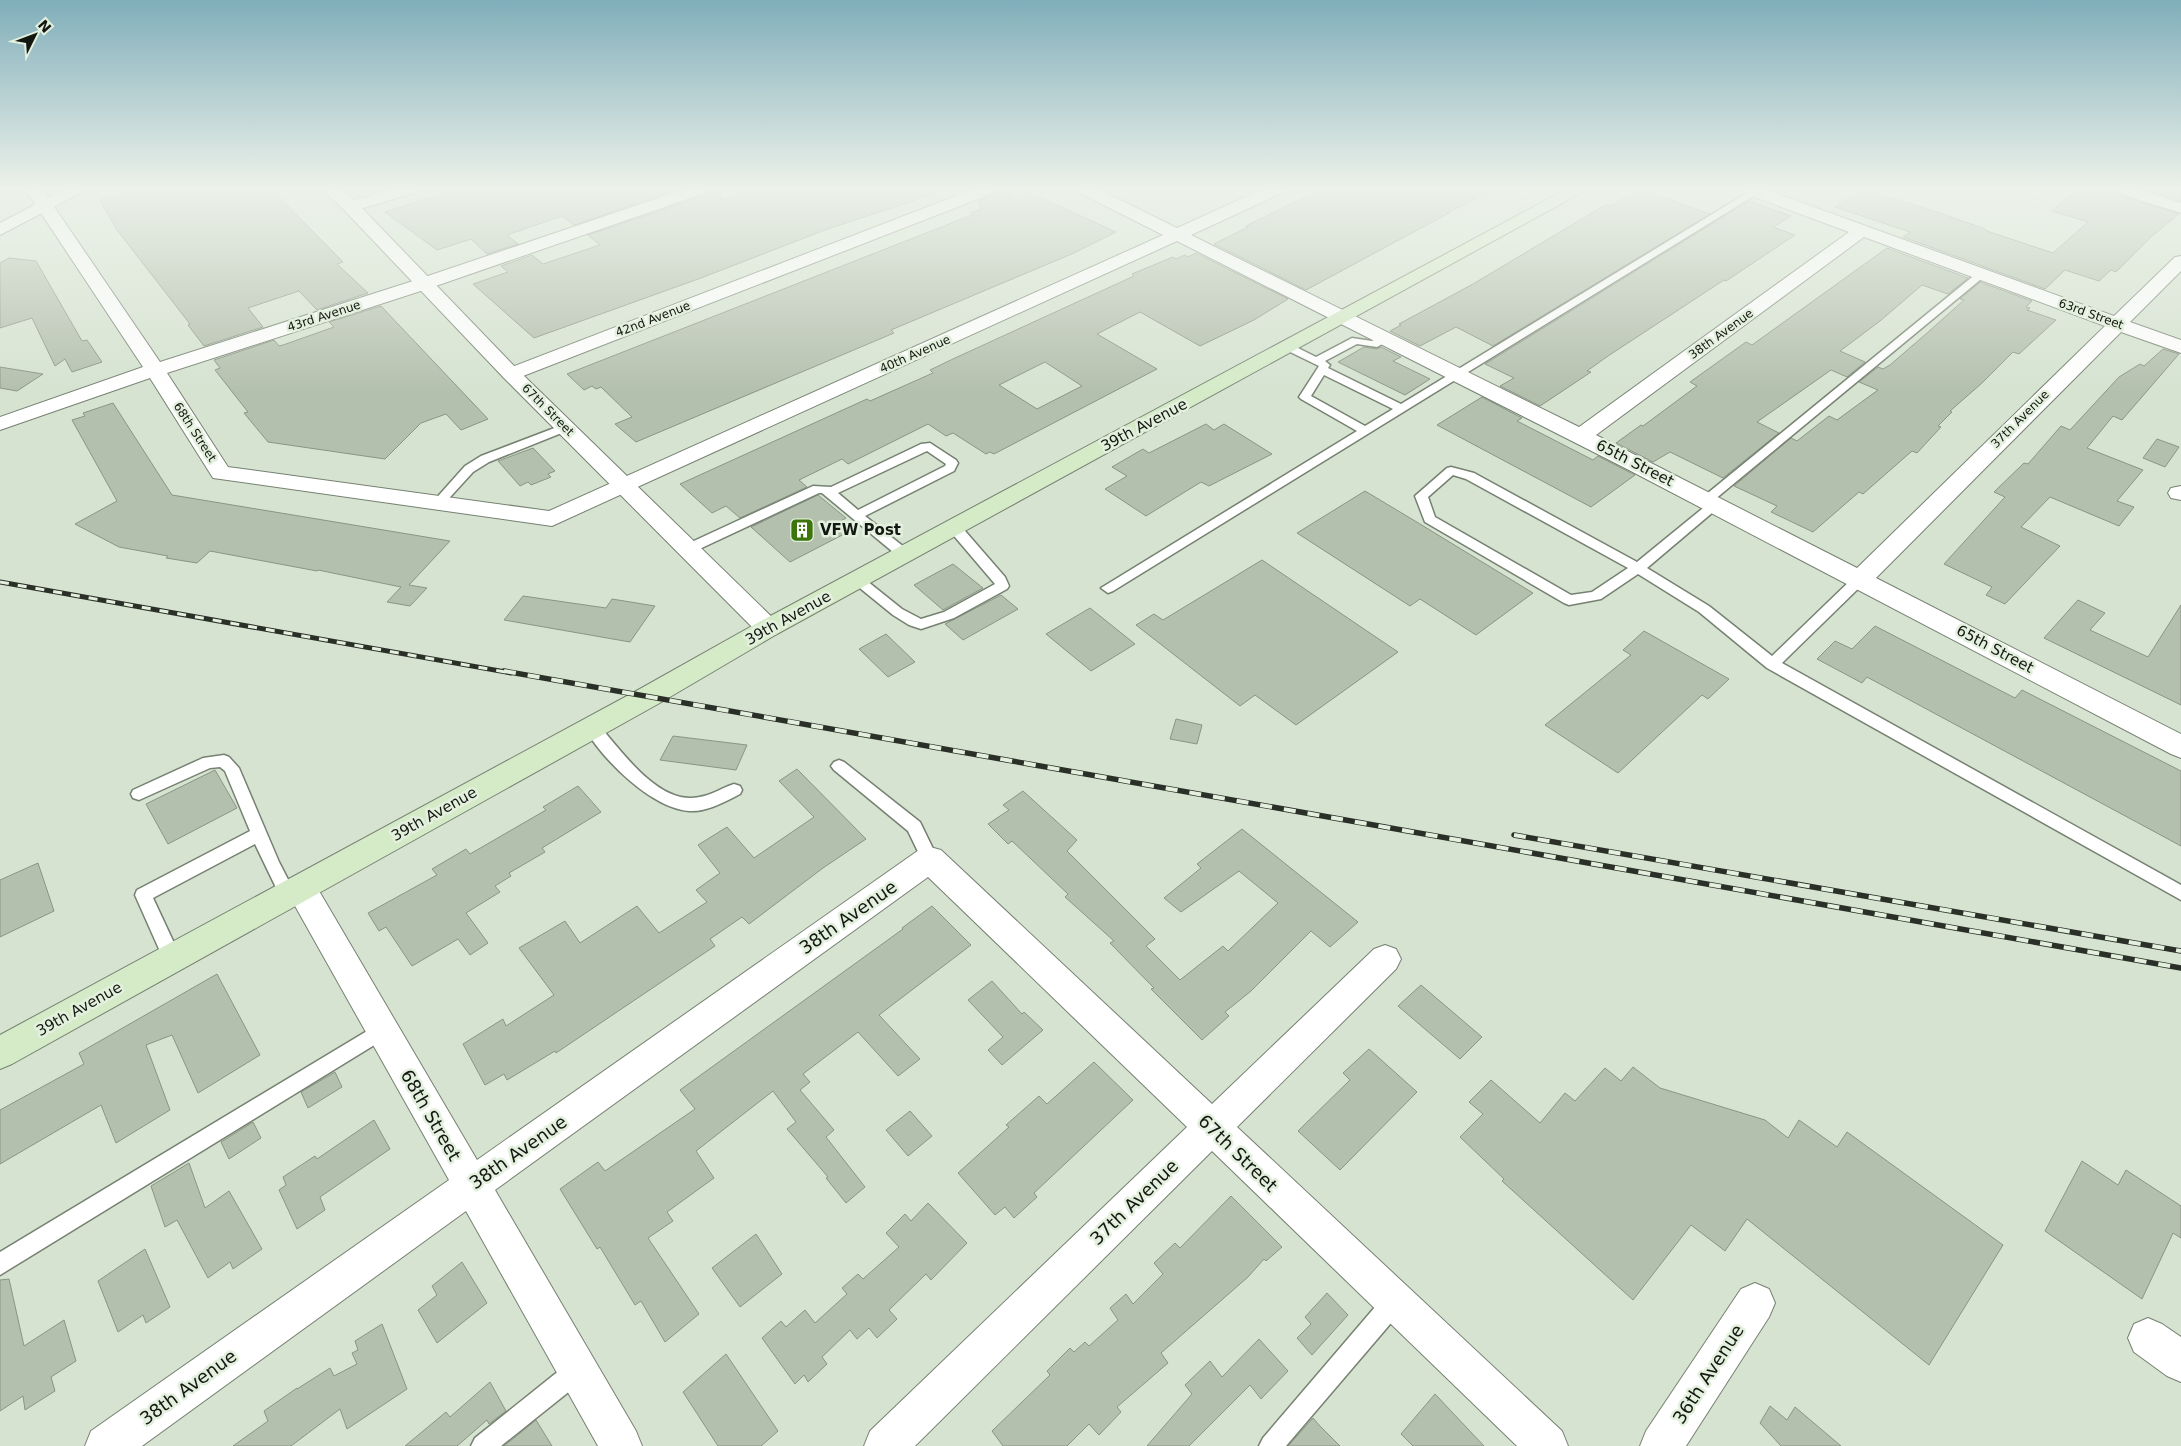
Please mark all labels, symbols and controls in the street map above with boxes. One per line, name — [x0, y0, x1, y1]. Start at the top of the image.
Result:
north arrow — [10, 10, 60, 60]
text: N — [35, 17, 55, 36]
street label: 63rd Street — [2057, 296, 2126, 332]
street label: 43rd Avenue — [286, 298, 362, 334]
street label: 42nd Avenue — [614, 298, 692, 340]
street label: 38th Avenue — [1686, 306, 1756, 362]
street label: 40th Avenue — [877, 332, 953, 376]
street label: 67th Street — [519, 381, 577, 439]
street label: 37th Avenue — [1988, 387, 2052, 451]
street label: 39th Avenue — [1098, 395, 1190, 455]
street label: 68th Street — [171, 400, 220, 465]
street label: 65th Street — [1593, 436, 1677, 490]
building icon: VFW Post — [789, 517, 815, 543]
place label: VFW Post — [820, 521, 901, 539]
street label: 39th Avenue — [742, 587, 834, 649]
street label: 65th Street — [1953, 621, 2037, 677]
street label: 39th Avenue — [388, 783, 480, 845]
street label: 38th Avenue — [795, 876, 901, 958]
street label: 39th Avenue — [33, 978, 125, 1040]
street label: 68th Street — [396, 1066, 466, 1164]
street label: 67th Street — [1194, 1110, 1282, 1196]
street label: 38th Avenue — [465, 1111, 571, 1193]
street label: 37th Avenue — [1086, 1155, 1182, 1249]
street label: 36th Avenue — [1668, 1320, 1748, 1428]
street label: 38th Avenue — [136, 1345, 240, 1429]

